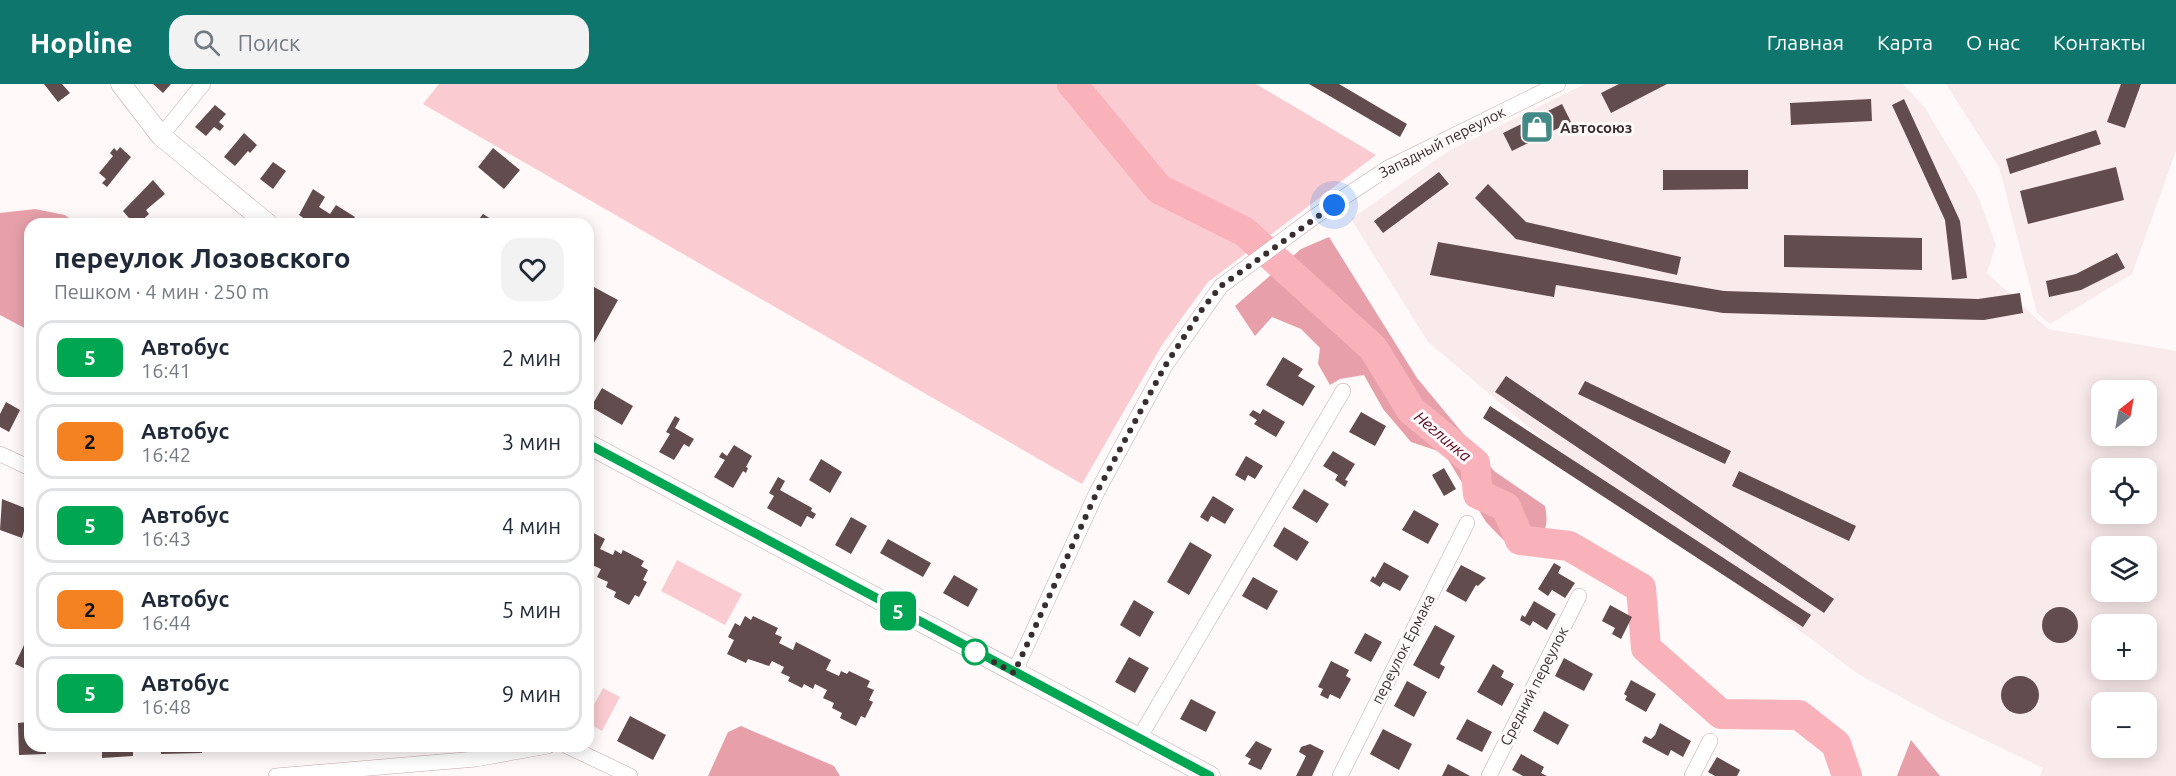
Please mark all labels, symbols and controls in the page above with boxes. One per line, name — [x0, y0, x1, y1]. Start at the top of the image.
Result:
search box — [169, 15, 589, 69]
icon: search — [190, 26, 223, 59]
text: Hopline — [30, 27, 133, 58]
text: Поиск — [238, 30, 300, 55]
text: Главная — [1767, 30, 1844, 54]
text: Карта — [1877, 30, 1933, 54]
text: О нас — [1966, 30, 2020, 54]
text: Контакты — [2053, 30, 2146, 54]
street label: Западный переулок — [1376, 103, 1508, 181]
shop icon: Автосоюз — [1519, 109, 1555, 145]
place label: Автосоюз — [1560, 119, 1632, 136]
your location — [1319, 190, 1349, 220]
button: heart — [501, 238, 564, 301]
text: переулок Лозовского — [54, 242, 351, 273]
text: Пешком · 4 мин · 250 m — [54, 280, 269, 303]
text: Автобус — [141, 334, 229, 359]
text: 5 — [84, 345, 96, 369]
text: 2 мин — [502, 345, 561, 370]
text: 16:41 — [141, 359, 191, 382]
north arrow — [2091, 380, 2157, 446]
map controls — [2091, 380, 2157, 758]
water label: Неглинка — [1411, 407, 1475, 465]
text: Автобус — [141, 418, 229, 443]
text: 2 — [84, 429, 96, 453]
text: 3 мин — [502, 429, 561, 454]
text: 16:42 — [141, 443, 191, 466]
button: locate — [2091, 458, 2157, 524]
text: Автобус — [141, 502, 229, 527]
text: 5 — [84, 513, 96, 537]
text: 4 мин — [502, 513, 561, 538]
text: 16:43 — [141, 527, 191, 550]
button: layers — [2091, 536, 2157, 602]
text: Автобус — [141, 586, 229, 611]
street label: переулок Ермака — [1368, 591, 1438, 707]
line badge: 5 — [878, 592, 918, 630]
text: 2 — [84, 597, 96, 621]
text: 5 мин — [502, 597, 561, 622]
text: 5 — [892, 599, 904, 623]
text: 16:44 — [141, 611, 191, 634]
button: + — [2091, 614, 2157, 680]
street label: Средний переулок — [1497, 623, 1571, 748]
unlabelled marker — [962, 639, 988, 665]
text: Автобус — [141, 670, 229, 695]
text: 5 — [84, 681, 96, 705]
text: 9 мин — [502, 681, 561, 706]
button: − — [2091, 692, 2157, 758]
text: 16:48 — [141, 695, 191, 718]

